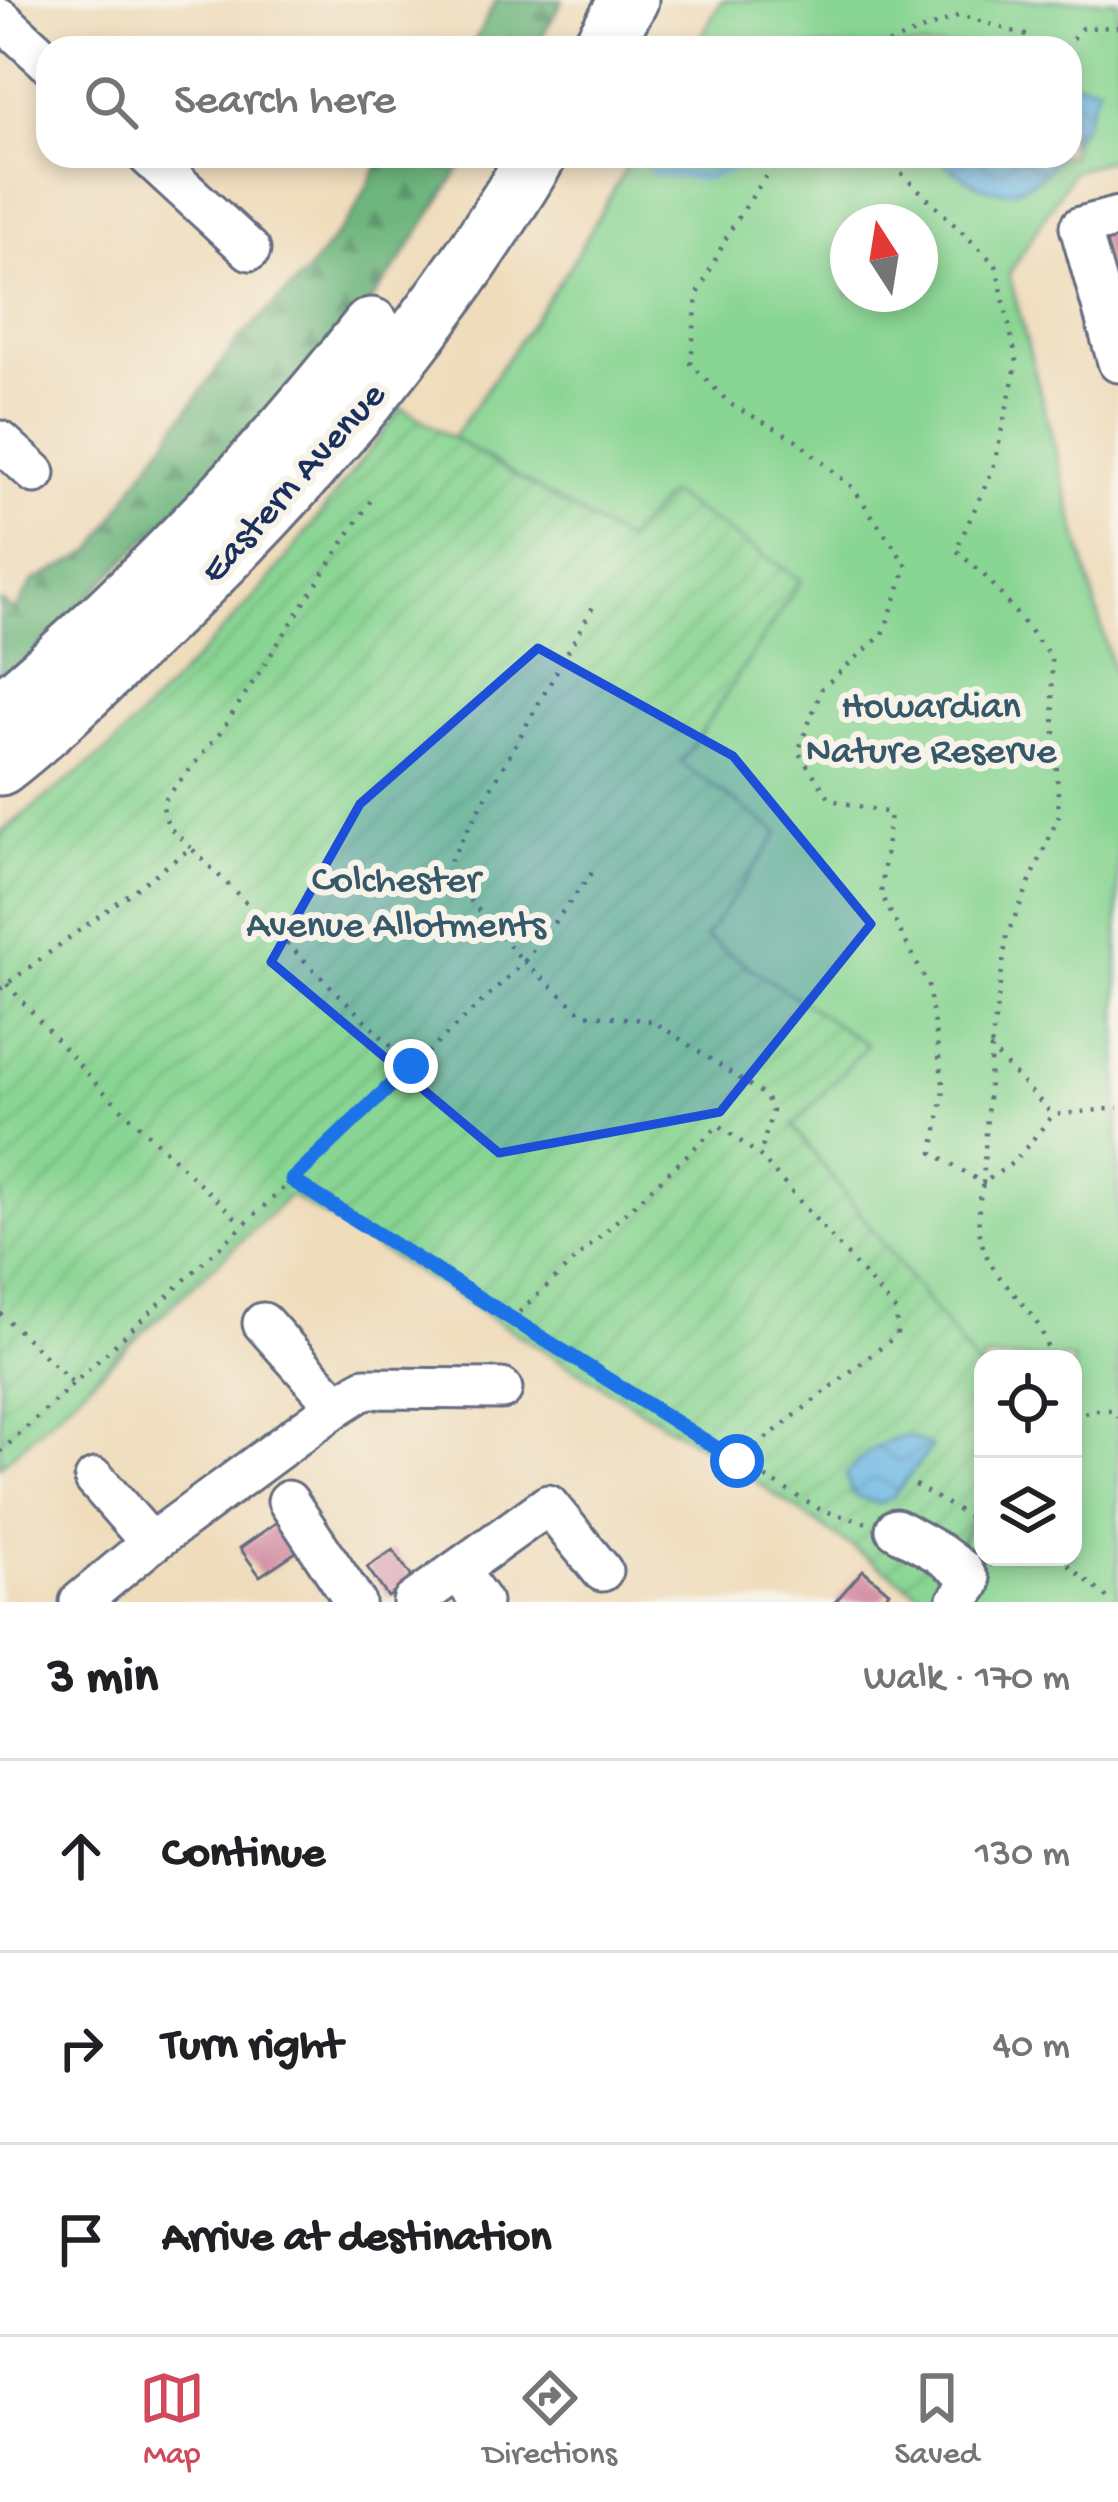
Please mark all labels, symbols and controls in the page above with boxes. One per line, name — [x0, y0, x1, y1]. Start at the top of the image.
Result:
search box — [36, 36, 1082, 168]
icon: search — [78, 69, 144, 135]
text: Search here — [174, 76, 396, 129]
north arrow — [830, 204, 938, 312]
street label: Eastern Avenue — [193, 374, 398, 595]
park label: Howardian Nature Reserve — [806, 686, 1057, 777]
park label: Colchester Avenue Allotments — [246, 860, 547, 951]
route end — [384, 1039, 438, 1093]
map controls — [974, 1350, 1082, 1566]
button: locate — [974, 1350, 1082, 1458]
route start — [710, 1434, 764, 1488]
button: layers — [974, 1458, 1082, 1566]
text: 3 min — [48, 1650, 158, 1710]
text: Walk · 170 m — [863, 1657, 1070, 1703]
icon: ahead — [48, 1823, 114, 1889]
text: Continue — [162, 1829, 325, 1882]
text: 130 m — [975, 1833, 1070, 1879]
icon: right — [48, 2015, 114, 2081]
text: Turn right — [162, 2021, 342, 2074]
text: 40 m — [992, 2025, 1070, 2071]
icon: arrive — [48, 2207, 114, 2273]
text: Arrive at destination — [162, 2213, 551, 2266]
tab: Map — [139, 2365, 205, 2475]
tab: Directions — [483, 2365, 617, 2475]
tab: Saved — [895, 2365, 979, 2475]

